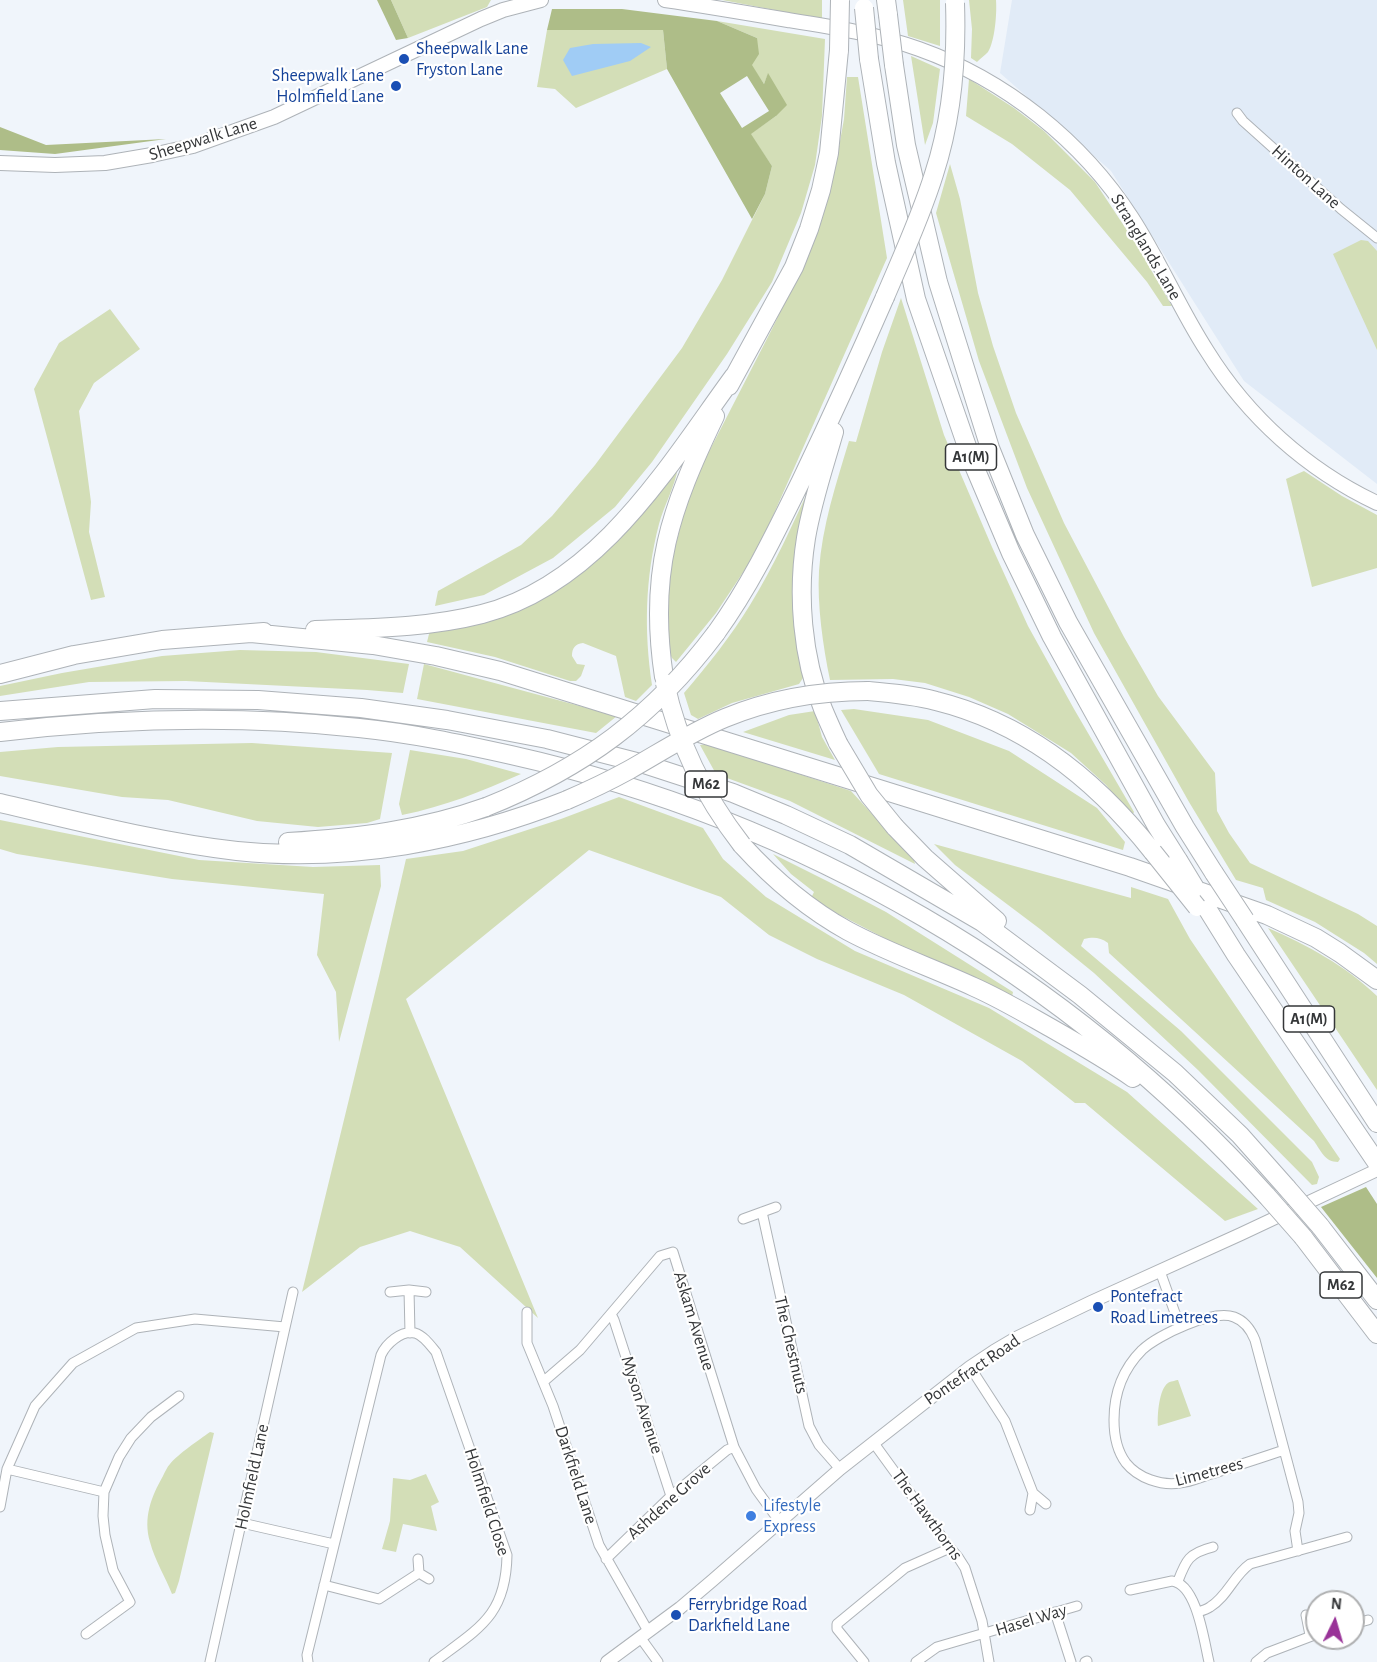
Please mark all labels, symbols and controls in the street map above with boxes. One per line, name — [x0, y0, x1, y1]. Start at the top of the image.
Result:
place label: Sheepwalk Lane Fryston Lane — [416, 38, 528, 80]
marker: Sheepwalk Lane Fryston Lane — [397, 52, 411, 66]
place label: Sheepwalk Lane Holmfield Lane — [272, 65, 384, 107]
marker: Sheepwalk Lane Holmfield Lane — [389, 79, 403, 93]
street label: Sheepwalk Lane — [146, 112, 260, 166]
street label: Hinton Lane — [1267, 140, 1345, 214]
street label: Stranglands Lane — [1106, 190, 1186, 304]
road number: A1(M) — [946, 444, 996, 470]
road number: M62 — [685, 771, 727, 797]
road number: A1(M) — [1284, 1006, 1334, 1032]
street label: Askam Avenue — [669, 1269, 719, 1373]
road number: M62 — [1320, 1272, 1362, 1298]
place label: Pontefract Road Limetrees — [1110, 1286, 1218, 1328]
street label: The Chestnuts — [769, 1294, 813, 1396]
marker: Pontefract Road Limetrees — [1091, 1300, 1105, 1314]
street label: Pontefract Road — [920, 1330, 1024, 1410]
street label: Myson Avenue — [616, 1353, 668, 1457]
street label: Holmfield Lane — [230, 1422, 274, 1532]
street label: Darkfield Lane — [550, 1423, 602, 1527]
street label: Holmfield Close — [459, 1445, 515, 1559]
street label: Limetrees — [1173, 1453, 1245, 1491]
street label: Ashdene Grove — [623, 1458, 715, 1544]
street label: The Hawthorns — [887, 1465, 967, 1565]
place label: Lifestyle Express — [763, 1495, 821, 1538]
marker: Lifestyle Express — [744, 1509, 758, 1523]
north arrow — [1305, 1590, 1365, 1650]
place label: Ferrybridge Road Darkfield Lane — [688, 1594, 807, 1636]
text: N — [1330, 1596, 1343, 1613]
street label: Hasel Way — [993, 1599, 1069, 1641]
marker: Ferrybridge Road Darkfield Lane — [669, 1608, 683, 1622]

